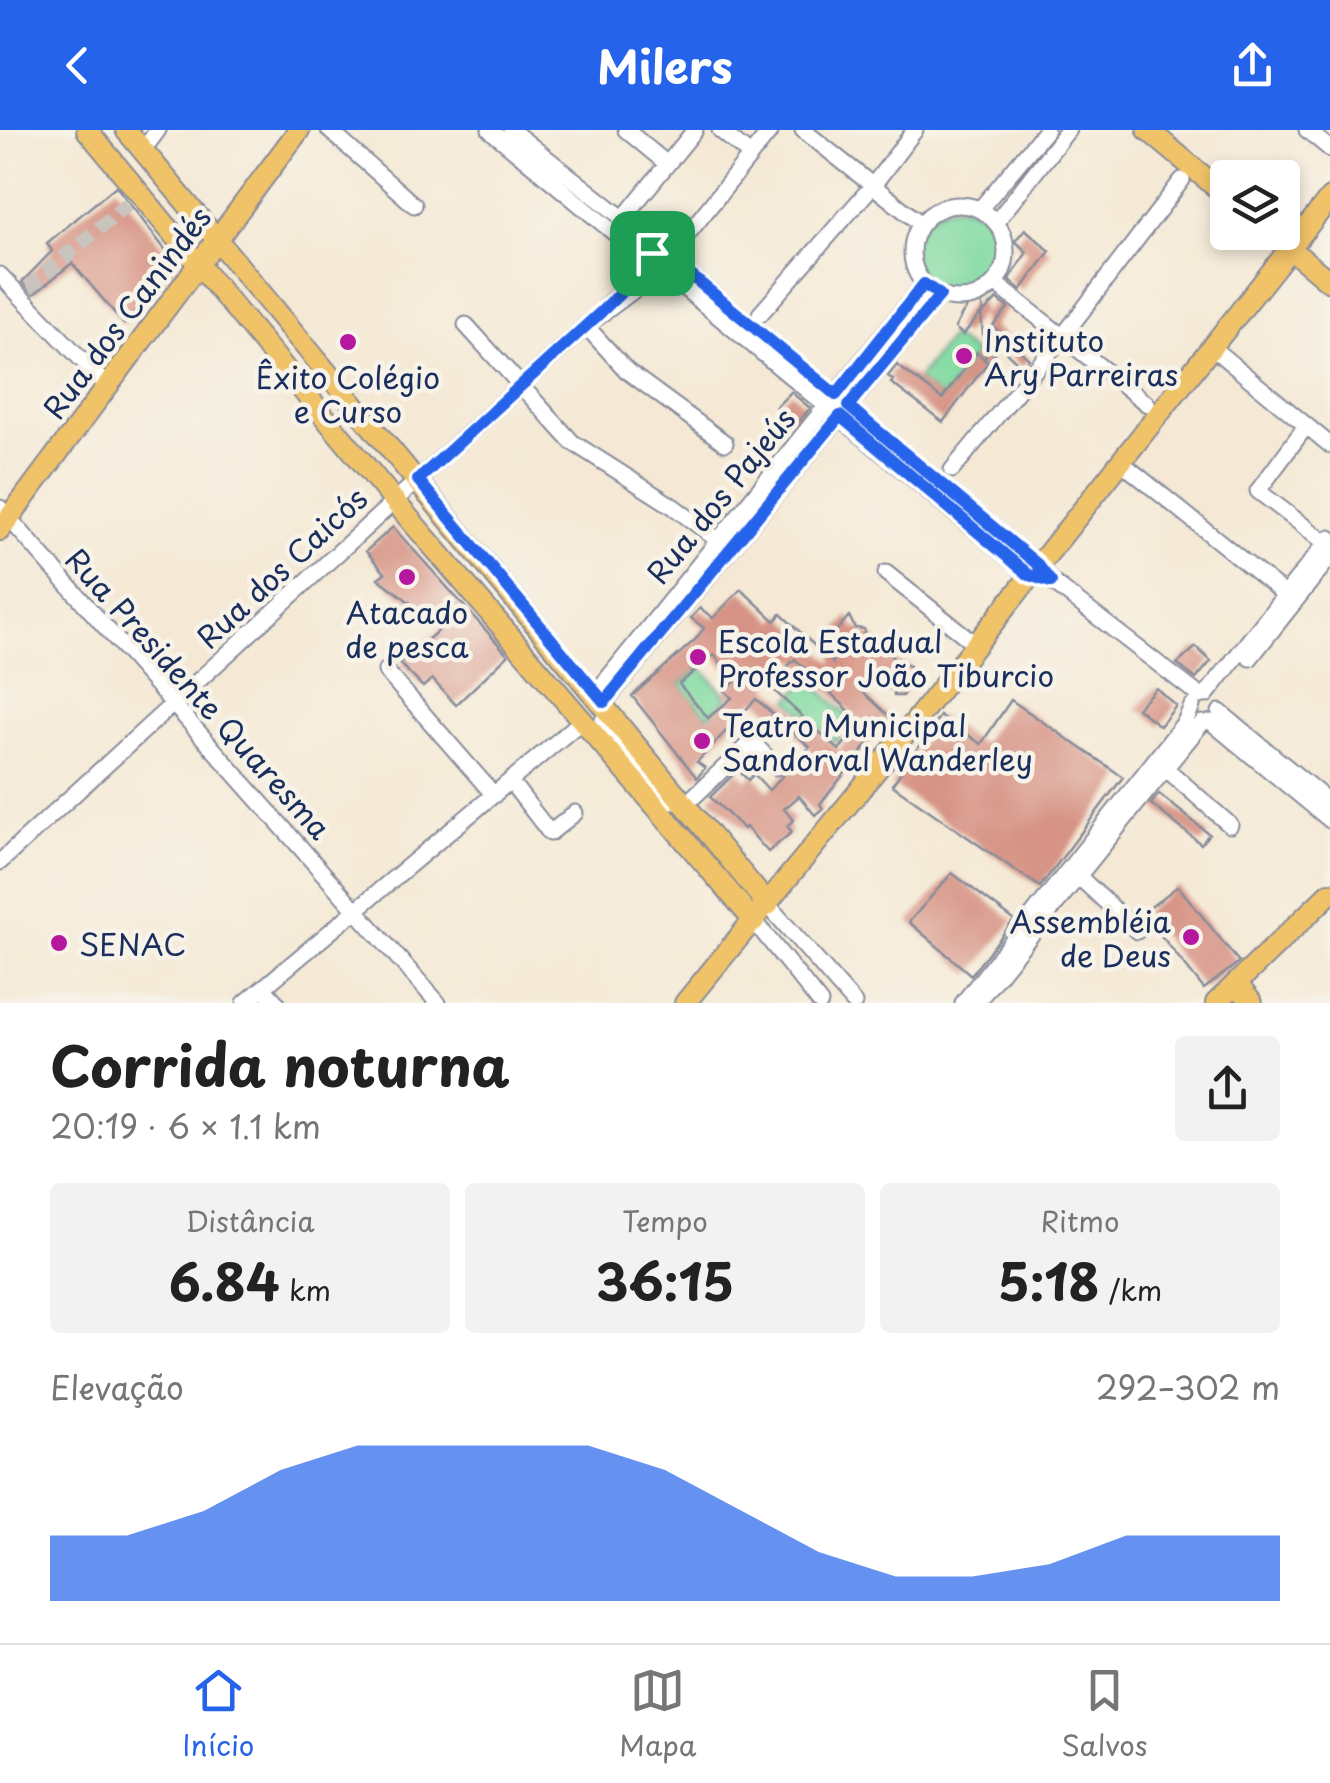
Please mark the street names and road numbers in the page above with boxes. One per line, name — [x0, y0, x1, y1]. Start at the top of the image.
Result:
street label: Rua dos Canindés — [31, 196, 221, 428]
street label: Rua dos Pajeús — [635, 397, 805, 593]
street label: Rua dos Caicós — [186, 476, 376, 658]
street label: Rua Presidente Quaresma — [56, 537, 343, 849]

